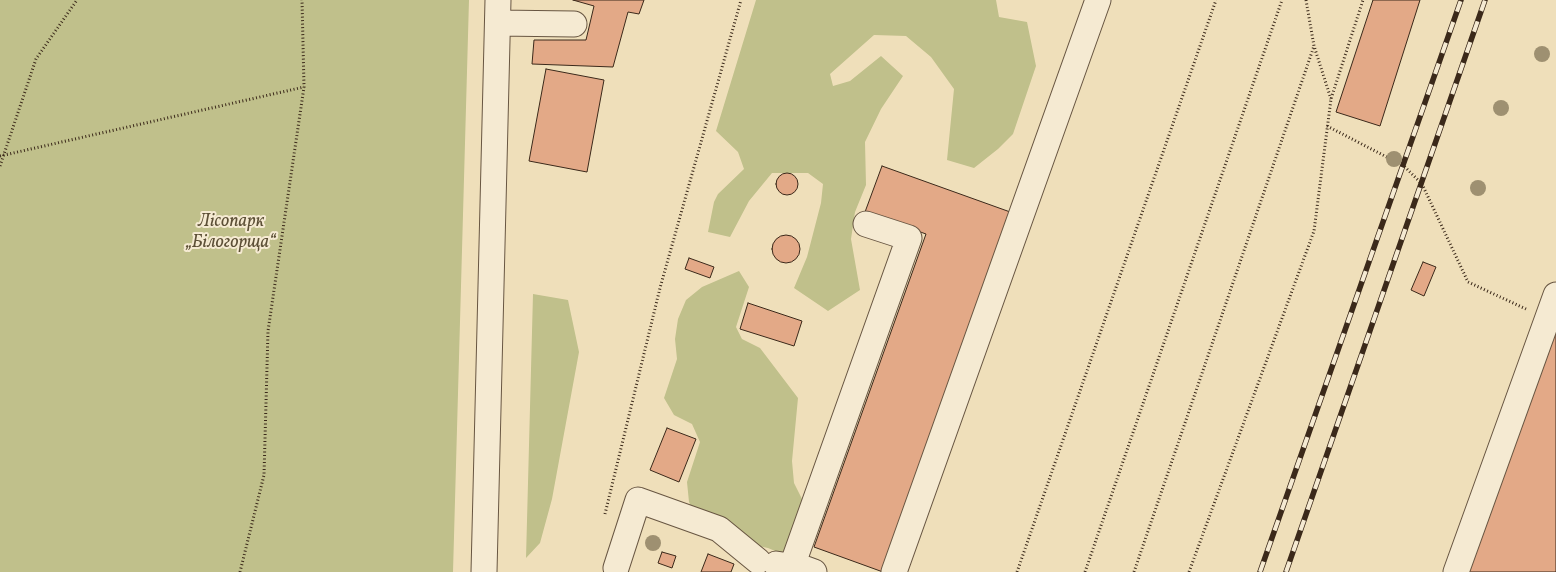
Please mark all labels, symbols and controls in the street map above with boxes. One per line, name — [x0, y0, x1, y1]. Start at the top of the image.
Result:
park label: Лісопарк „Білогорща“ — [186, 212, 276, 254]

